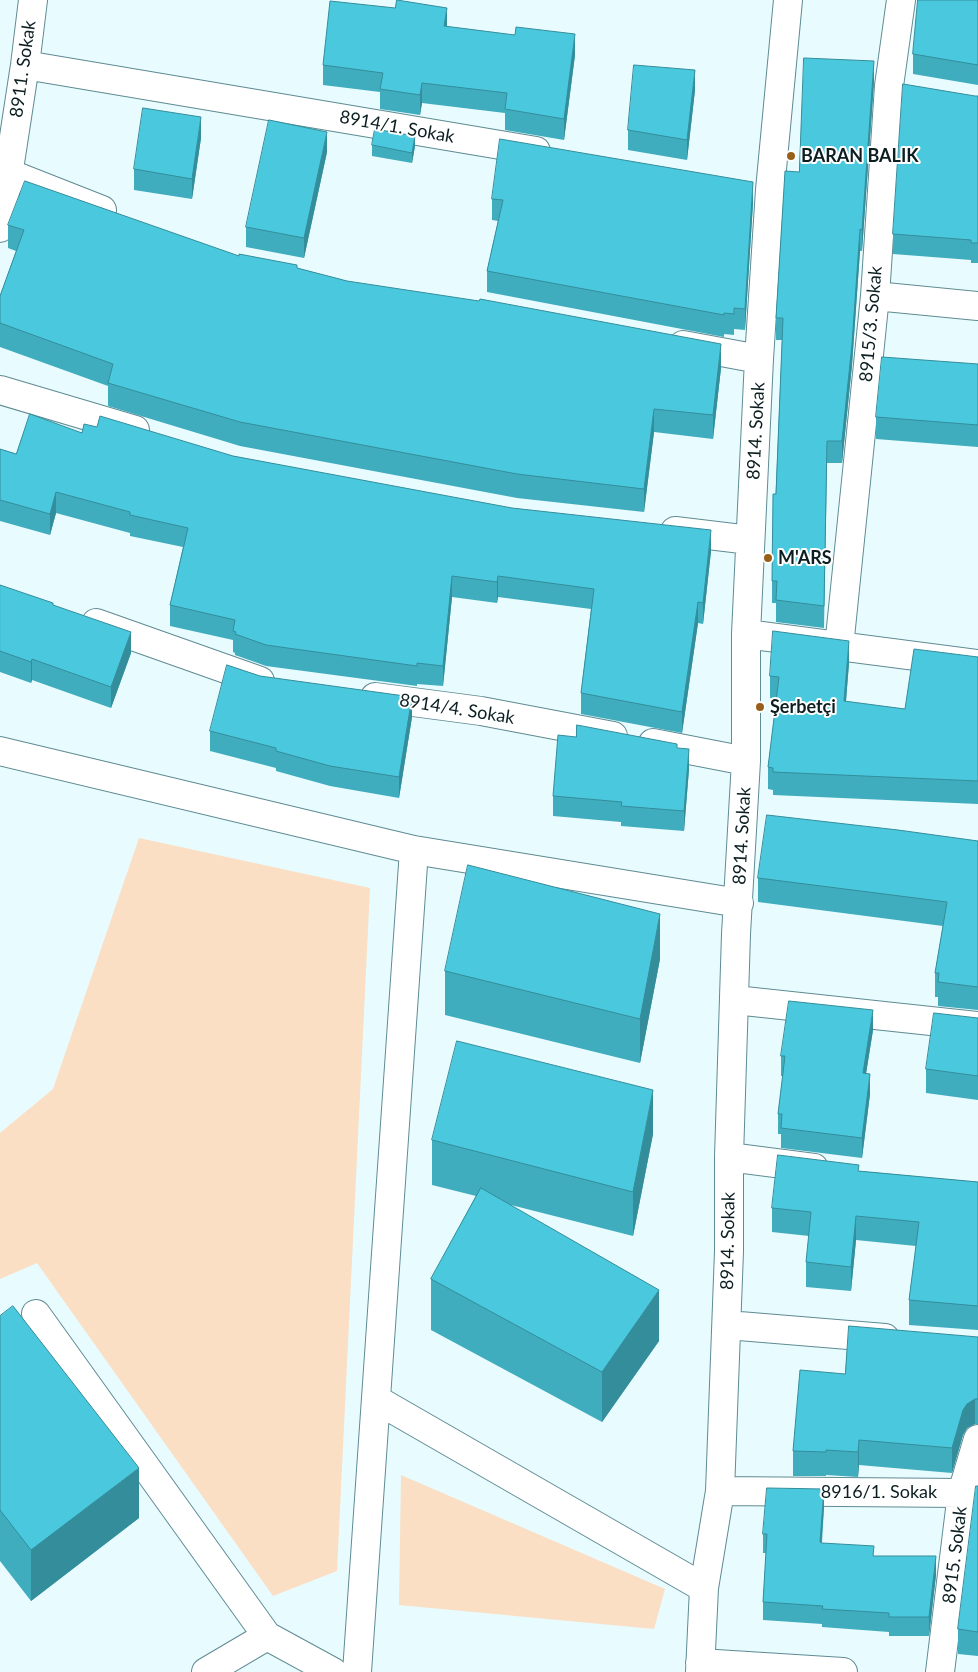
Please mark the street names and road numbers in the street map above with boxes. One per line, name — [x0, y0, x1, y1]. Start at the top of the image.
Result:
street label: 8911. Sokak — [6, 19, 40, 119]
street label: 8914/1. Sokak — [338, 106, 456, 148]
street label: 8915/3. Sokak — [855, 265, 887, 383]
street label: 8914. Sokak — [743, 382, 769, 480]
street label: 8914/4. Sokak — [398, 689, 516, 729]
street label: 8914. Sokak — [729, 787, 755, 885]
street label: 8914. Sokak — [716, 1192, 740, 1290]
street label: 8916/1. Sokak — [821, 1481, 937, 1503]
street label: 8915. Sokak — [938, 1505, 972, 1605]

